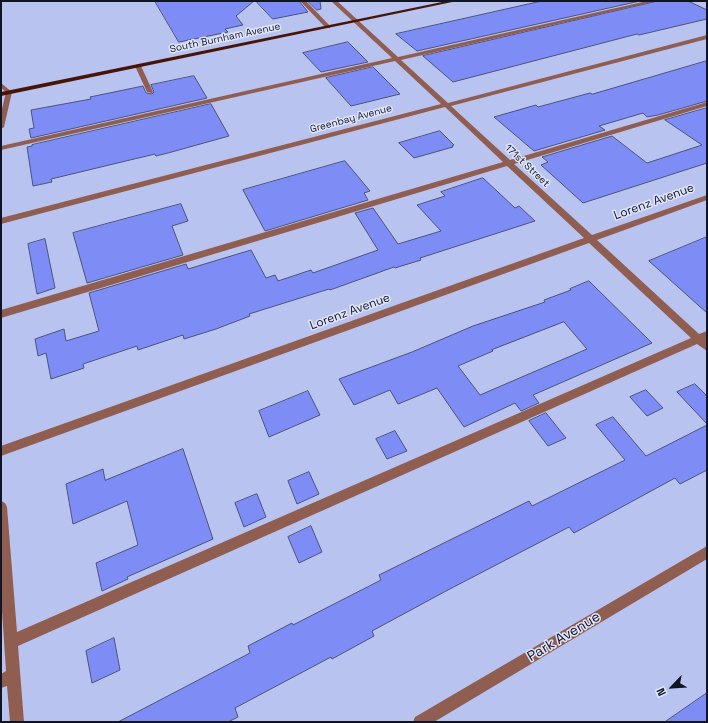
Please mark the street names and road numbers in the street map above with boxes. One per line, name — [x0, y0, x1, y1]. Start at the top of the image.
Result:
street label: South Burnham Avenue — [169, 20, 281, 56]
street label: Greenbay Avenue — [309, 102, 393, 136]
street label: 171st Street — [502, 142, 552, 190]
street label: Lorenz Avenue — [612, 181, 696, 223]
street label: Lorenz Avenue — [308, 291, 392, 333]
street label: Park Avenue — [524, 609, 604, 665]

